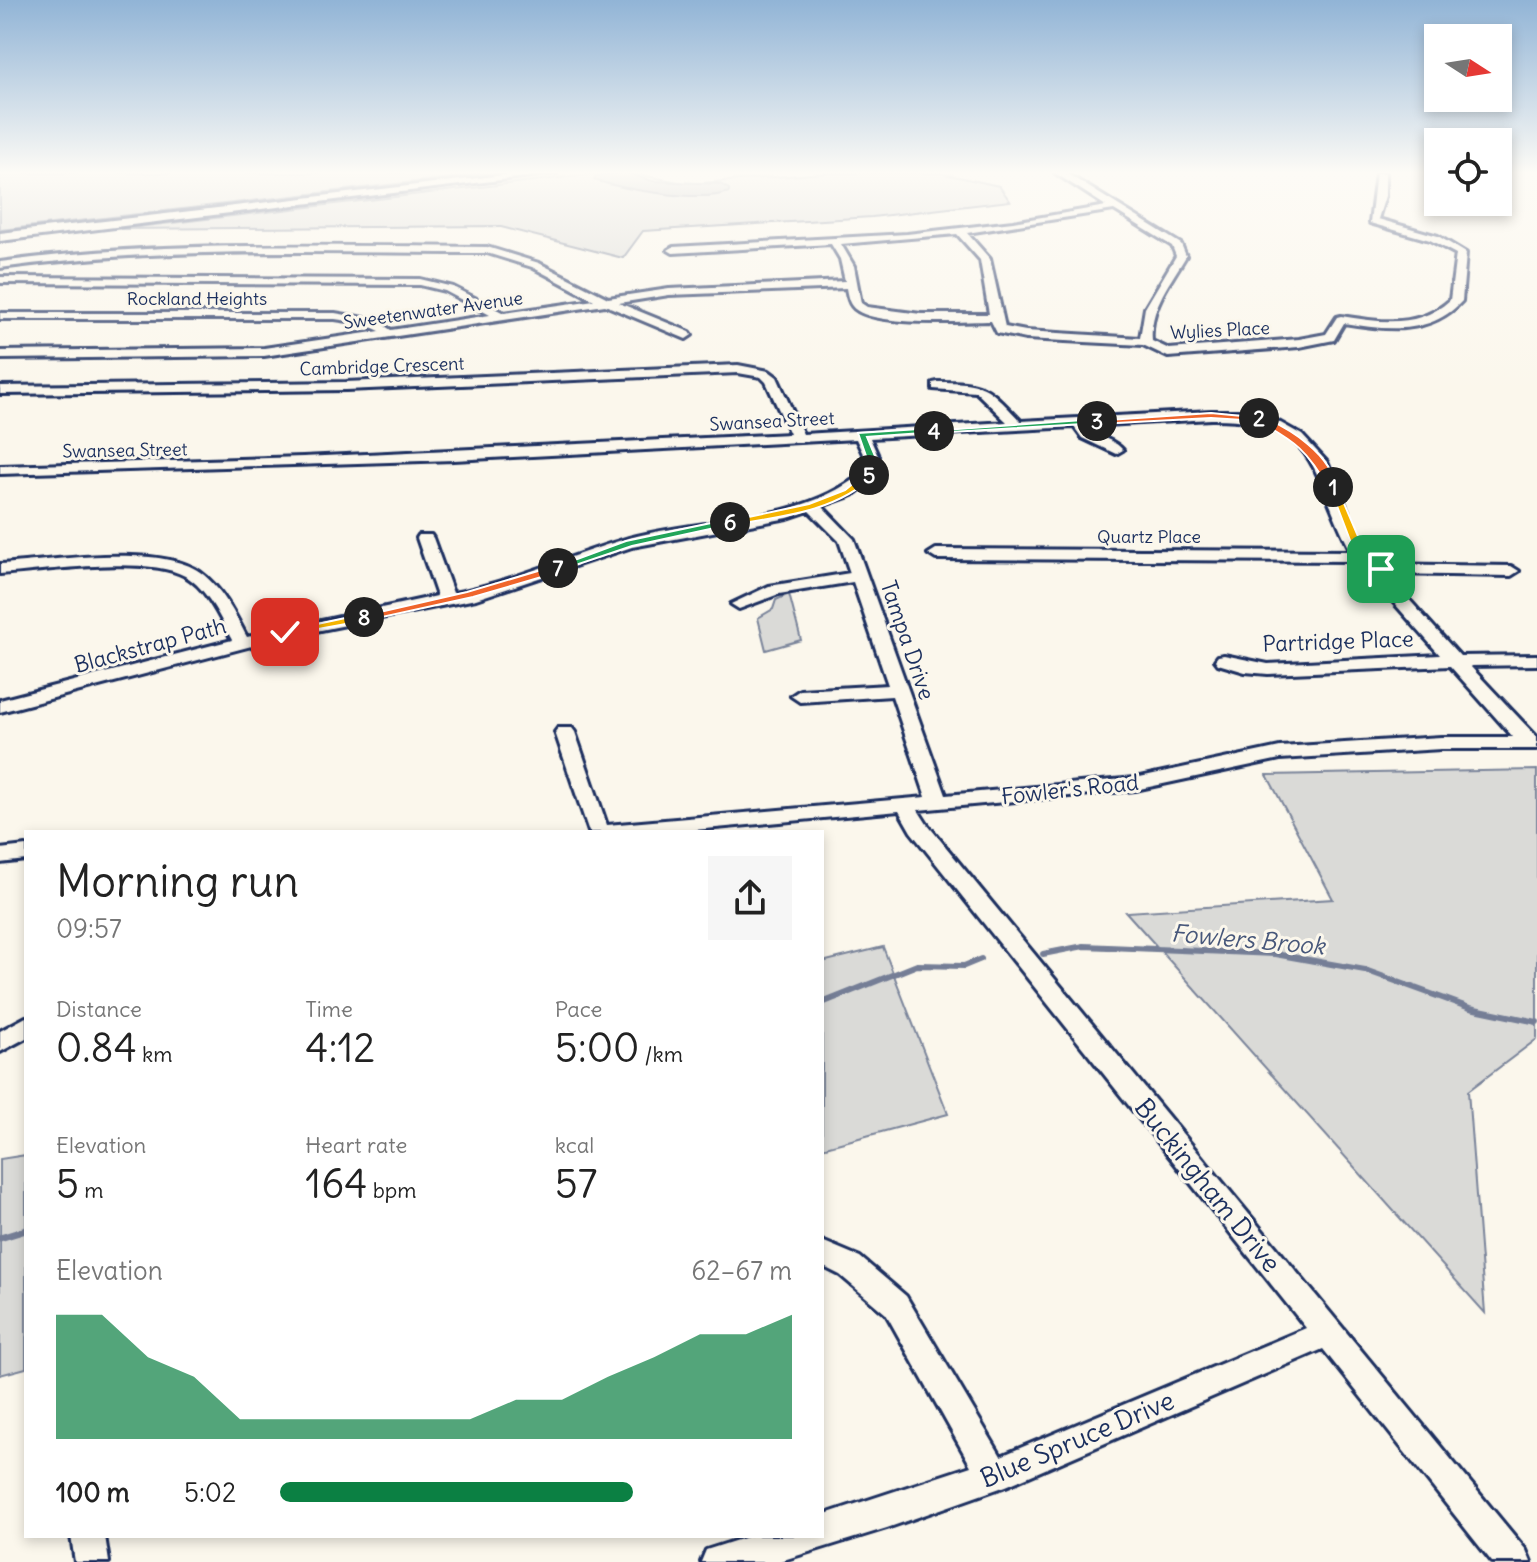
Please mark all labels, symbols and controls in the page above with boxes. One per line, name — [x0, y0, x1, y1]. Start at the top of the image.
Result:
north arrow — [1424, 24, 1512, 112]
map controls — [1424, 24, 1512, 216]
button: locate — [1424, 128, 1512, 216]
street label: Sweetenwater Avenue — [342, 286, 524, 334]
street label: Rockland Heights — [127, 287, 267, 310]
street label: Wylies Place — [1169, 316, 1271, 344]
street label: Cambridge Crescent — [299, 352, 465, 380]
pin: 2 — [1239, 398, 1279, 438]
pin: 3 — [1077, 401, 1117, 441]
text: 2 — [1253, 404, 1265, 432]
street label: Swansea Street — [709, 406, 835, 436]
text: 3 — [1091, 407, 1103, 435]
pin: 4 — [914, 411, 954, 451]
text: 4 — [928, 417, 940, 445]
street label: Swansea Street — [62, 437, 188, 463]
pin: 5 — [849, 455, 889, 495]
text: 5 — [863, 461, 875, 489]
pin: 1 — [1313, 467, 1353, 507]
text: 1 — [1329, 473, 1337, 501]
pin: 6 — [710, 502, 750, 542]
text: 6 — [724, 508, 736, 536]
street label: Quartz Place — [1097, 525, 1201, 548]
pin — [1347, 535, 1415, 603]
icon: arrive — [1359, 547, 1403, 591]
pin: 7 — [538, 548, 578, 588]
text: 7 — [553, 554, 563, 582]
street label: Tampa Drive — [875, 577, 941, 703]
pin: 8 — [344, 597, 384, 637]
pin — [251, 598, 319, 666]
text: 8 — [358, 603, 370, 631]
icon: check — [263, 610, 307, 654]
street label: Blackstrap Path — [71, 611, 229, 679]
street label: Partridge Place — [1262, 624, 1414, 658]
street label: Fowler's Road — [1000, 768, 1140, 810]
text: Morning run — [56, 854, 299, 909]
button: share — [708, 856, 792, 940]
text: 09:57 — [56, 912, 122, 945]
water label: Fowlers Brook — [1170, 917, 1328, 961]
text: Distance — [56, 995, 142, 1023]
text: Time — [305, 995, 353, 1023]
text: Pace — [555, 995, 602, 1023]
text: 0.84 — [56, 1023, 137, 1073]
text: 4:12 — [305, 1023, 375, 1073]
text: 5:00 — [555, 1023, 639, 1073]
text: km — [137, 1040, 173, 1068]
text: /km — [639, 1040, 683, 1068]
street label: Buckingham Drive — [1128, 1091, 1288, 1279]
text: Elevation — [56, 1131, 146, 1159]
text: Heart rate — [305, 1131, 407, 1159]
text: kcal — [555, 1131, 594, 1159]
text: 5 — [56, 1159, 79, 1209]
text: 164 — [305, 1159, 367, 1209]
text: 57 — [555, 1159, 597, 1209]
text: m — [79, 1176, 104, 1204]
text: bpm — [367, 1176, 417, 1204]
text: Elevation — [56, 1254, 163, 1287]
text: 62–67 m — [691, 1254, 792, 1287]
street label: Blue Spruce Drive — [975, 1383, 1179, 1495]
text: 100 m — [56, 1476, 130, 1509]
text: 5:02 — [184, 1476, 236, 1509]

